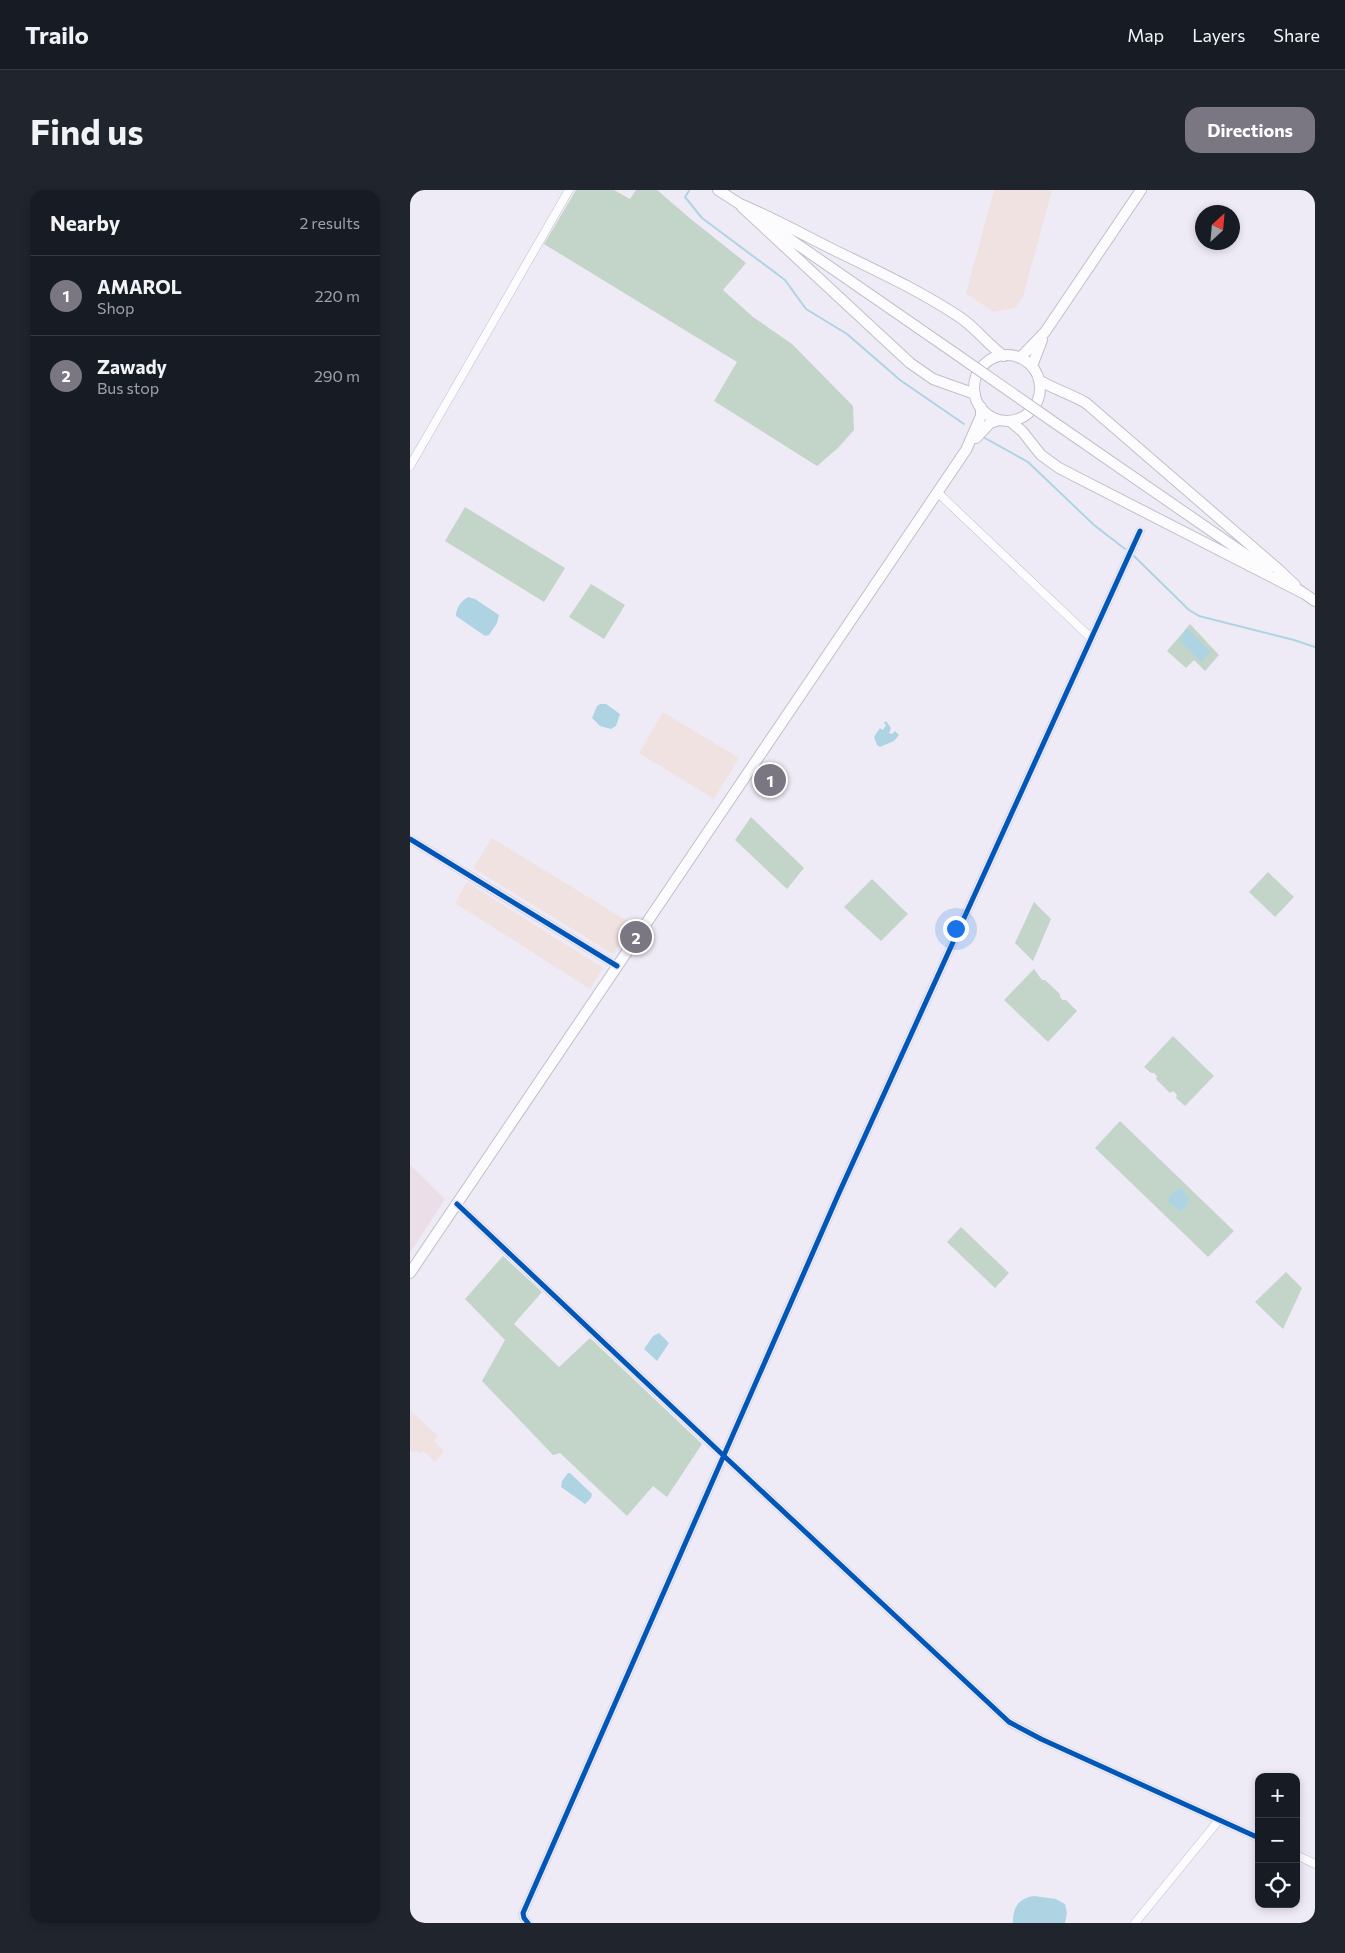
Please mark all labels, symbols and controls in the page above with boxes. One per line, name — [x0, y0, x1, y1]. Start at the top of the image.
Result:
text: Trailo — [25, 20, 89, 49]
text: Map — [1127, 24, 1164, 46]
text: Layers — [1192, 24, 1245, 46]
text: Share — [1273, 24, 1320, 46]
button: Directions — [1185, 107, 1315, 153]
text: Find us — [30, 109, 144, 152]
north arrow — [1195, 205, 1240, 250]
text: Nearby — [50, 210, 120, 235]
text: 2 results — [299, 213, 360, 232]
text: AMAROL — [97, 275, 182, 298]
text: 1 — [62, 286, 70, 305]
text: 220 m — [315, 286, 360, 305]
text: Shop — [97, 298, 135, 317]
text: Zawady — [97, 355, 167, 378]
text: 2 — [61, 366, 71, 385]
text: 290 m — [314, 366, 360, 385]
text: Bus stop — [97, 378, 159, 397]
pin: 1 — [754, 761, 786, 799]
your location — [943, 916, 969, 942]
pin: 2 — [620, 918, 652, 956]
map controls — [1255, 1773, 1300, 1908]
button: + — [1255, 1773, 1300, 1818]
button: − — [1255, 1818, 1300, 1863]
button: locate — [1255, 1863, 1300, 1908]

